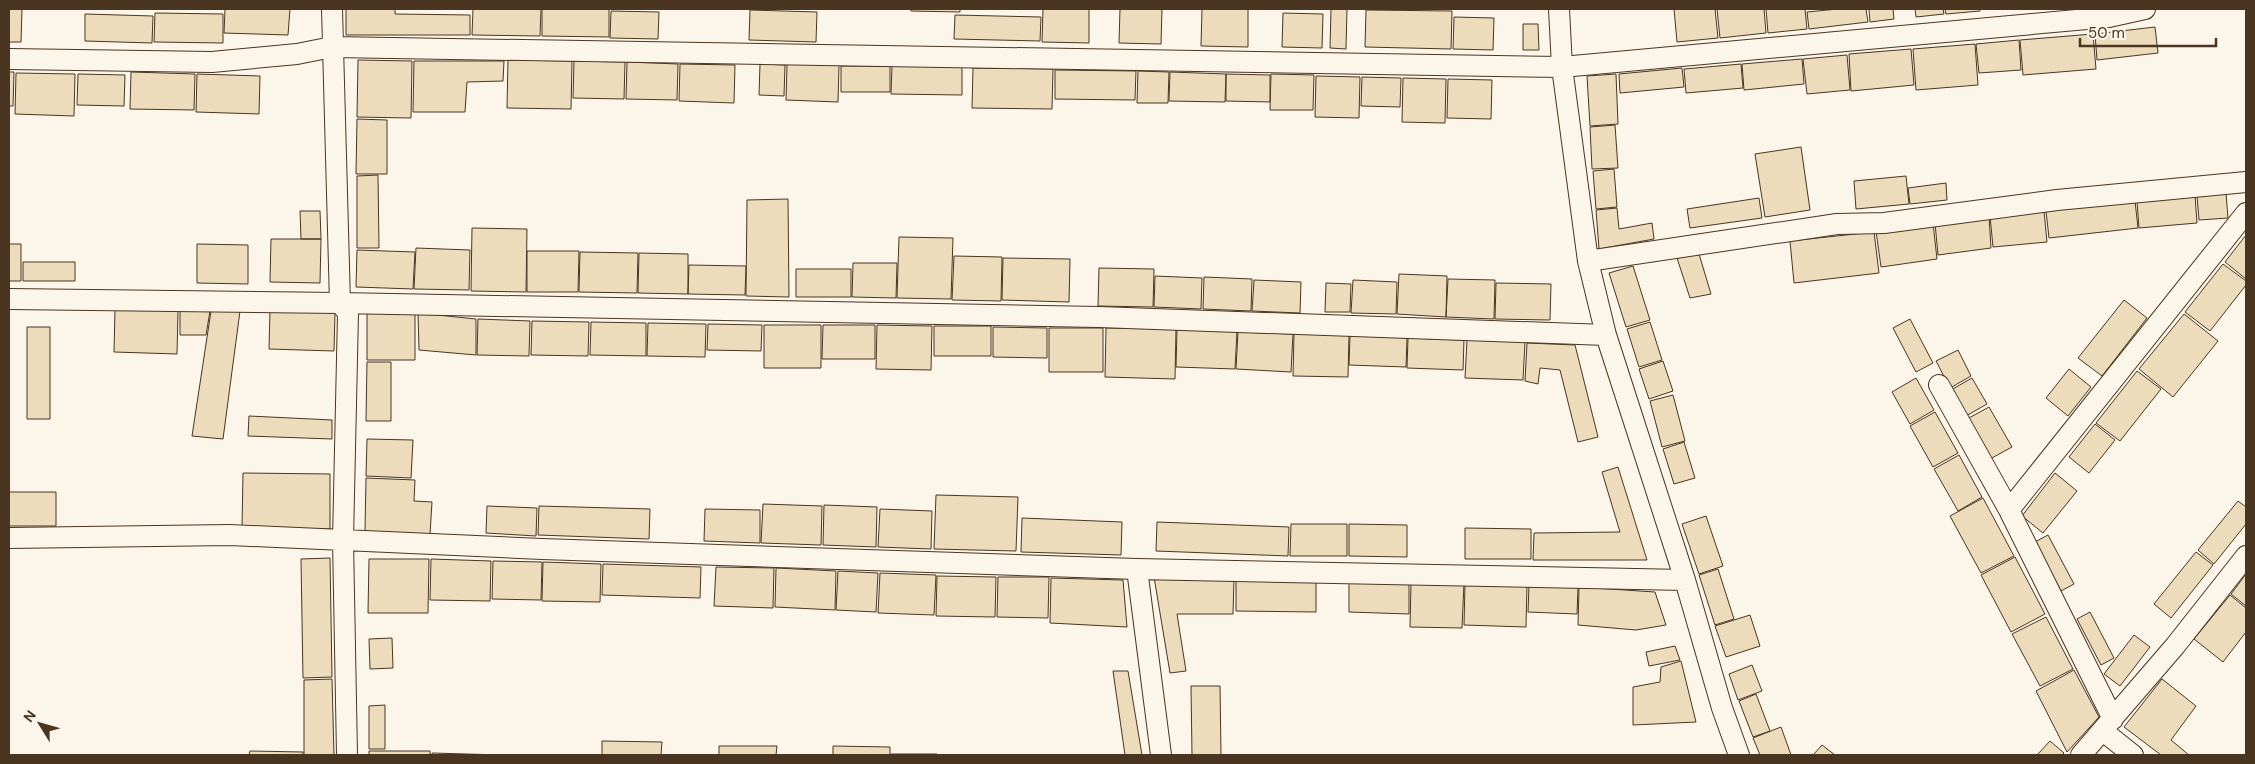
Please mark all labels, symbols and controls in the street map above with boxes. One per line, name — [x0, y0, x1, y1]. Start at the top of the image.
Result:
scale bar — [2080, 15, 2216, 47]
text: 50 m — [2088, 23, 2125, 43]
north arrow — [15, 699, 65, 749]
text: N — [19, 707, 40, 726]

